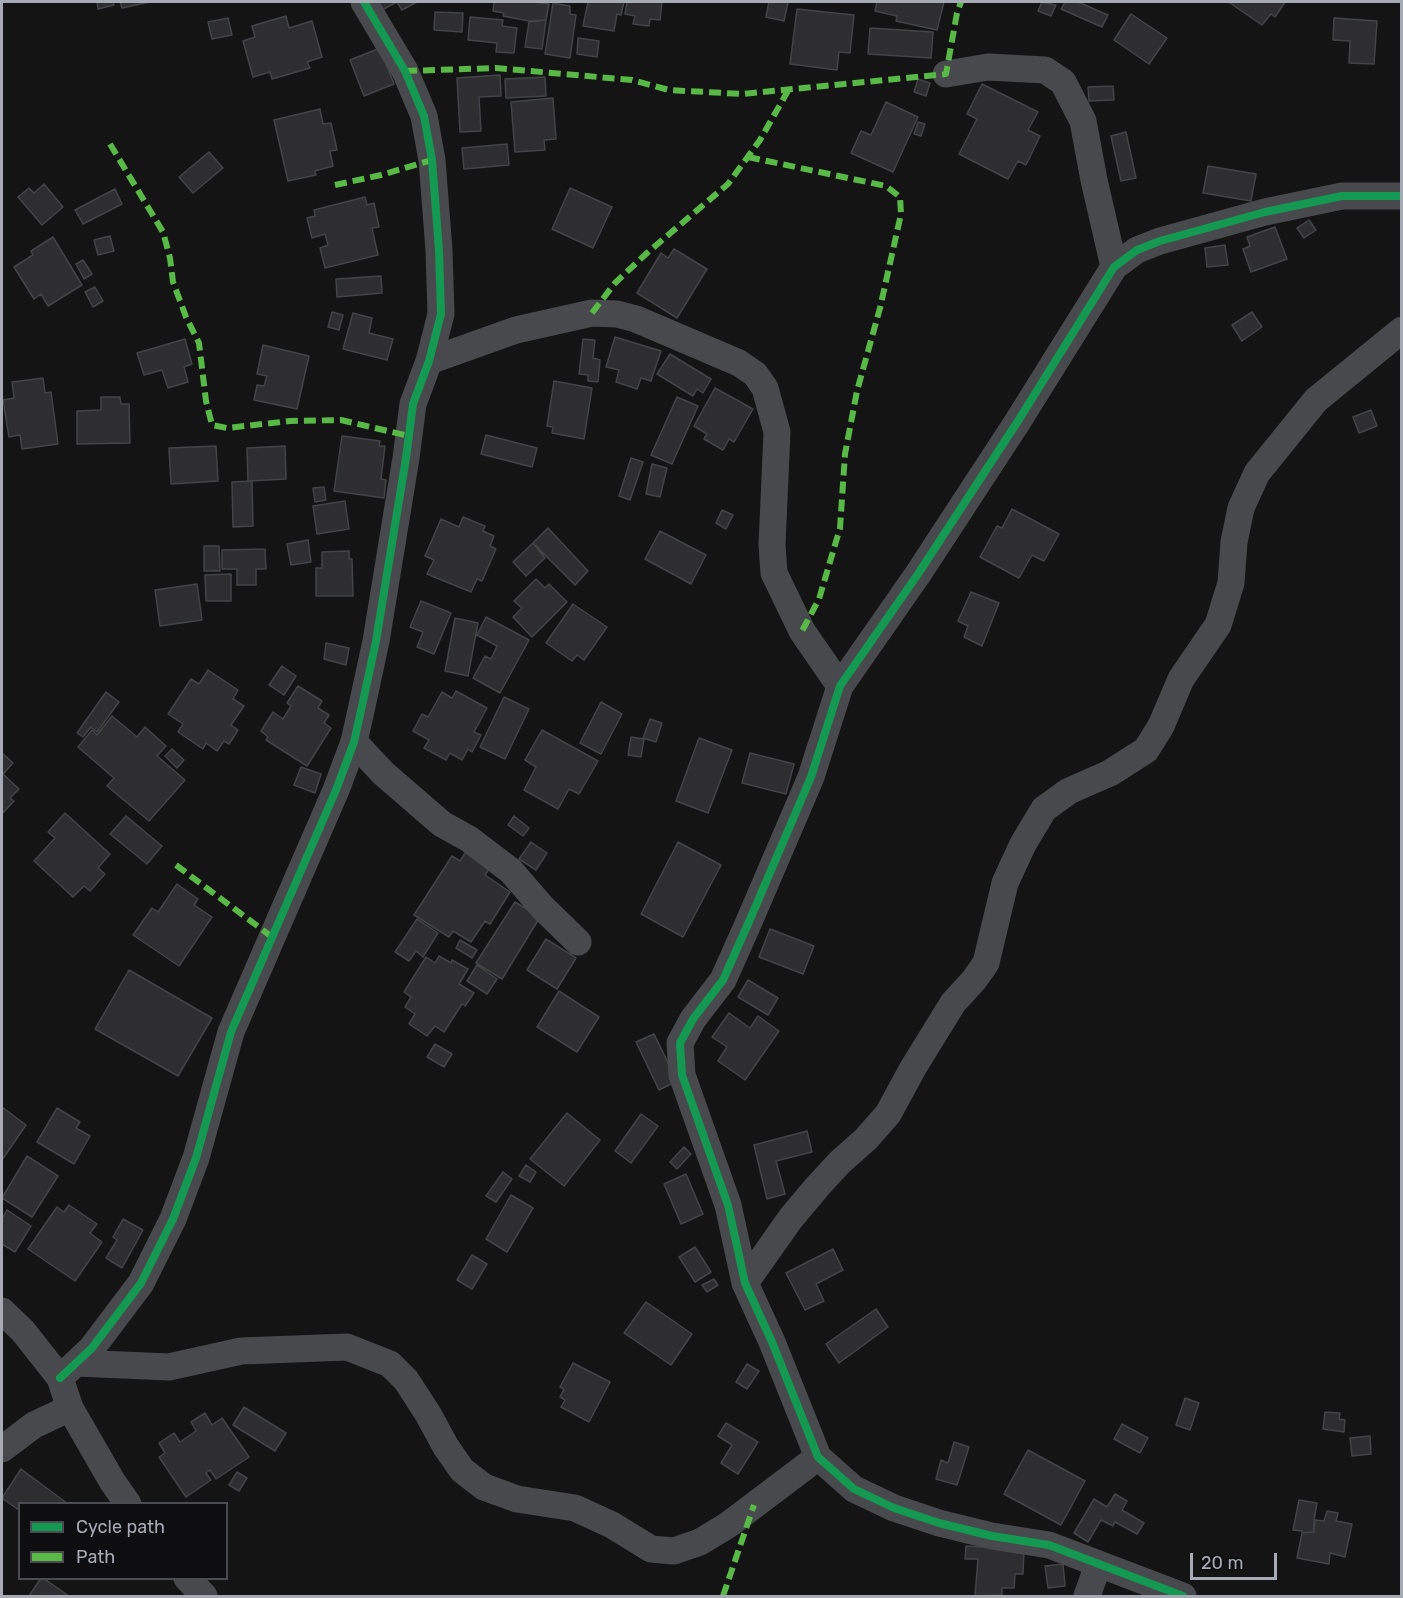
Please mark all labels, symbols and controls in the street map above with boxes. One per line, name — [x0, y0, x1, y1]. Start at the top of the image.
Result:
legend — [18, 1502, 228, 1580]
text: Cycle path — [76, 1516, 165, 1538]
scale bar — [1193, 1541, 1280, 1579]
text: Path — [76, 1546, 115, 1568]
text: 20 m — [1201, 1552, 1243, 1574]

